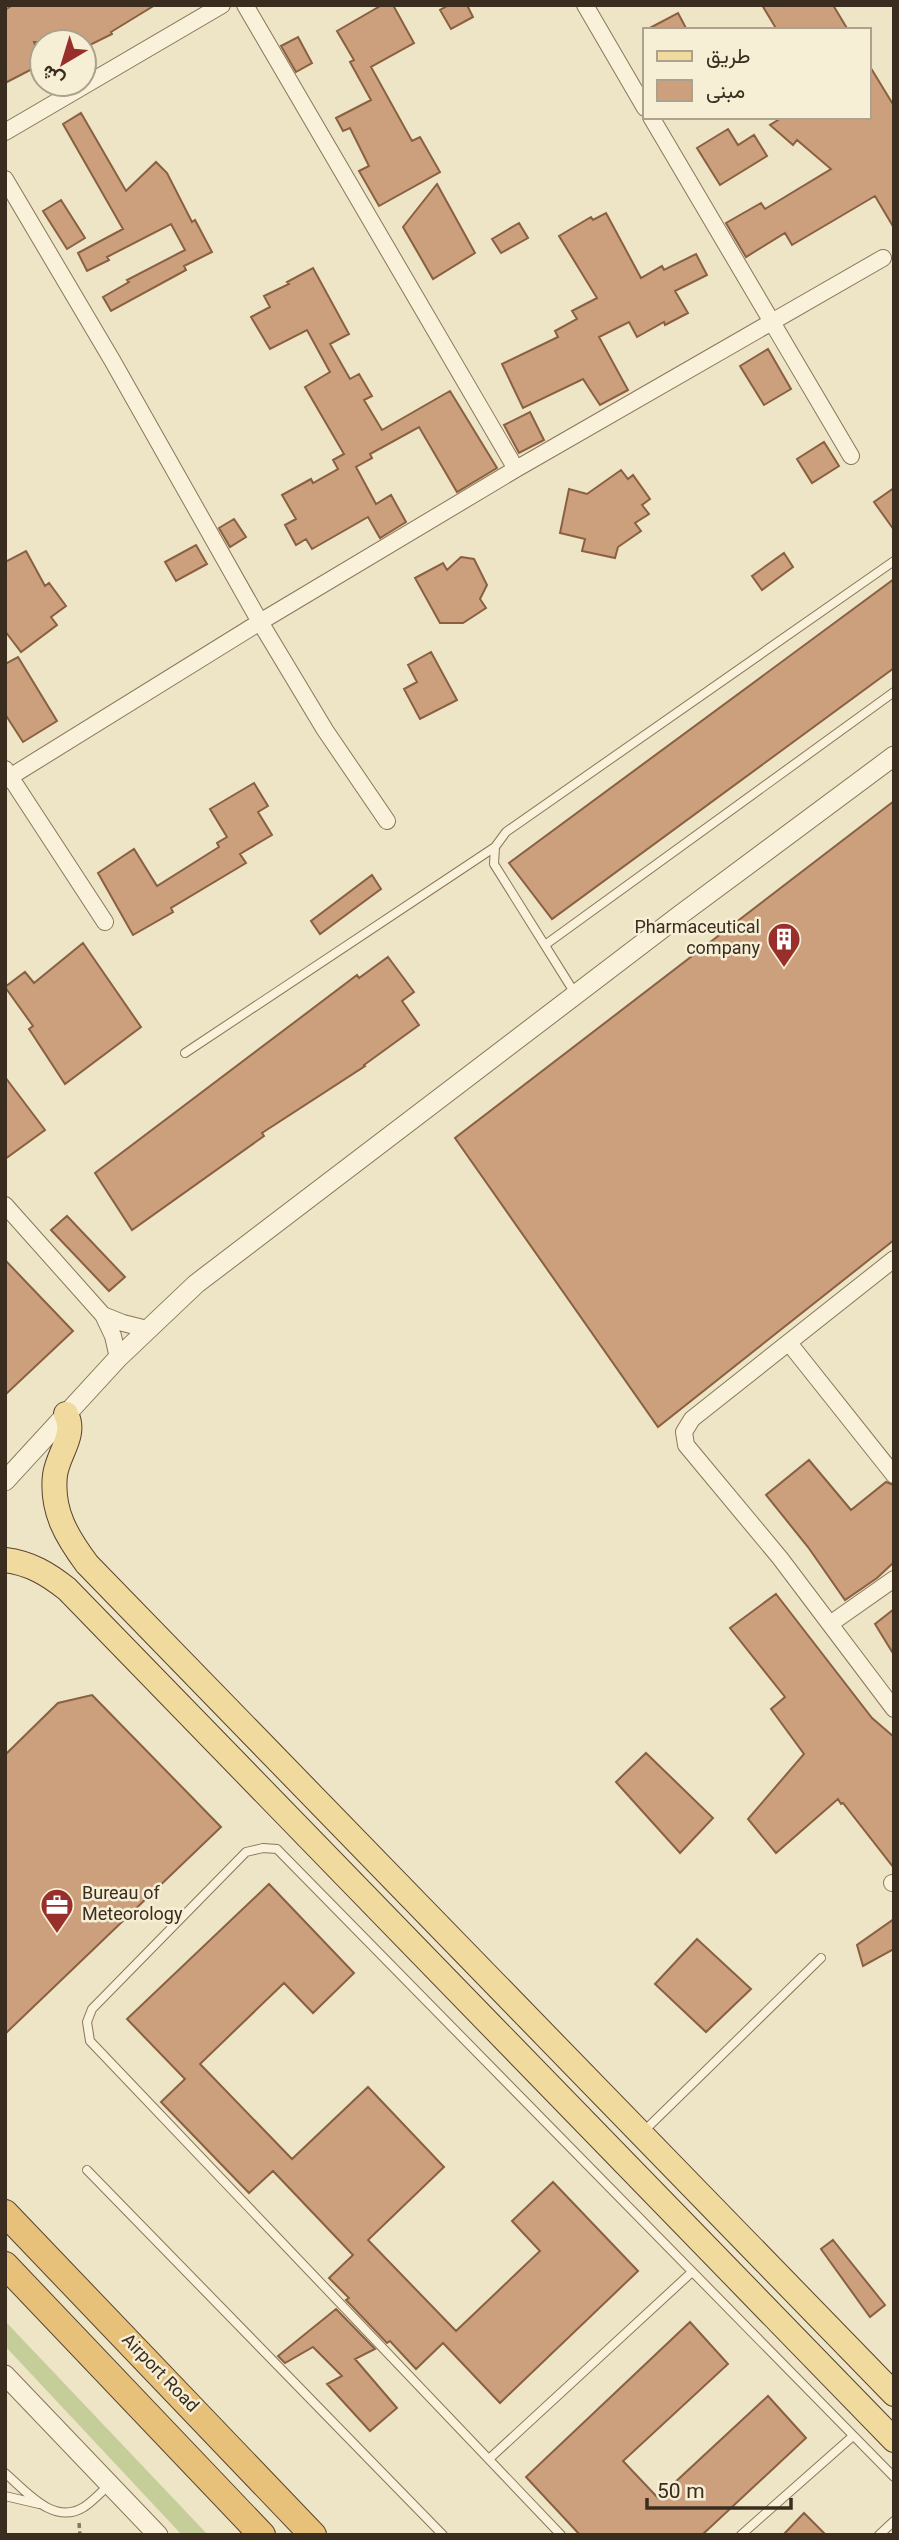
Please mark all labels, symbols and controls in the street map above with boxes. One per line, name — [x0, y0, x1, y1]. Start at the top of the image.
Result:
north arrow — [28, 28, 98, 98]
legend — [643, 28, 871, 119]
text: طريق — [706, 41, 751, 74]
text: ش — [36, 56, 72, 93]
text: مبنى — [706, 76, 745, 109]
place label: Pharmaceutical company — [635, 915, 760, 964]
building icon: Pharmaceutical company — [765, 920, 803, 969]
place label: Bureau of Meteorology — [82, 1881, 183, 1930]
office icon: Bureau of Meteorology — [38, 1886, 76, 1935]
street label: Airport Road — [114, 2328, 204, 2420]
scale bar — [647, 2466, 790, 2510]
text: 50 m — [657, 2476, 705, 2509]

